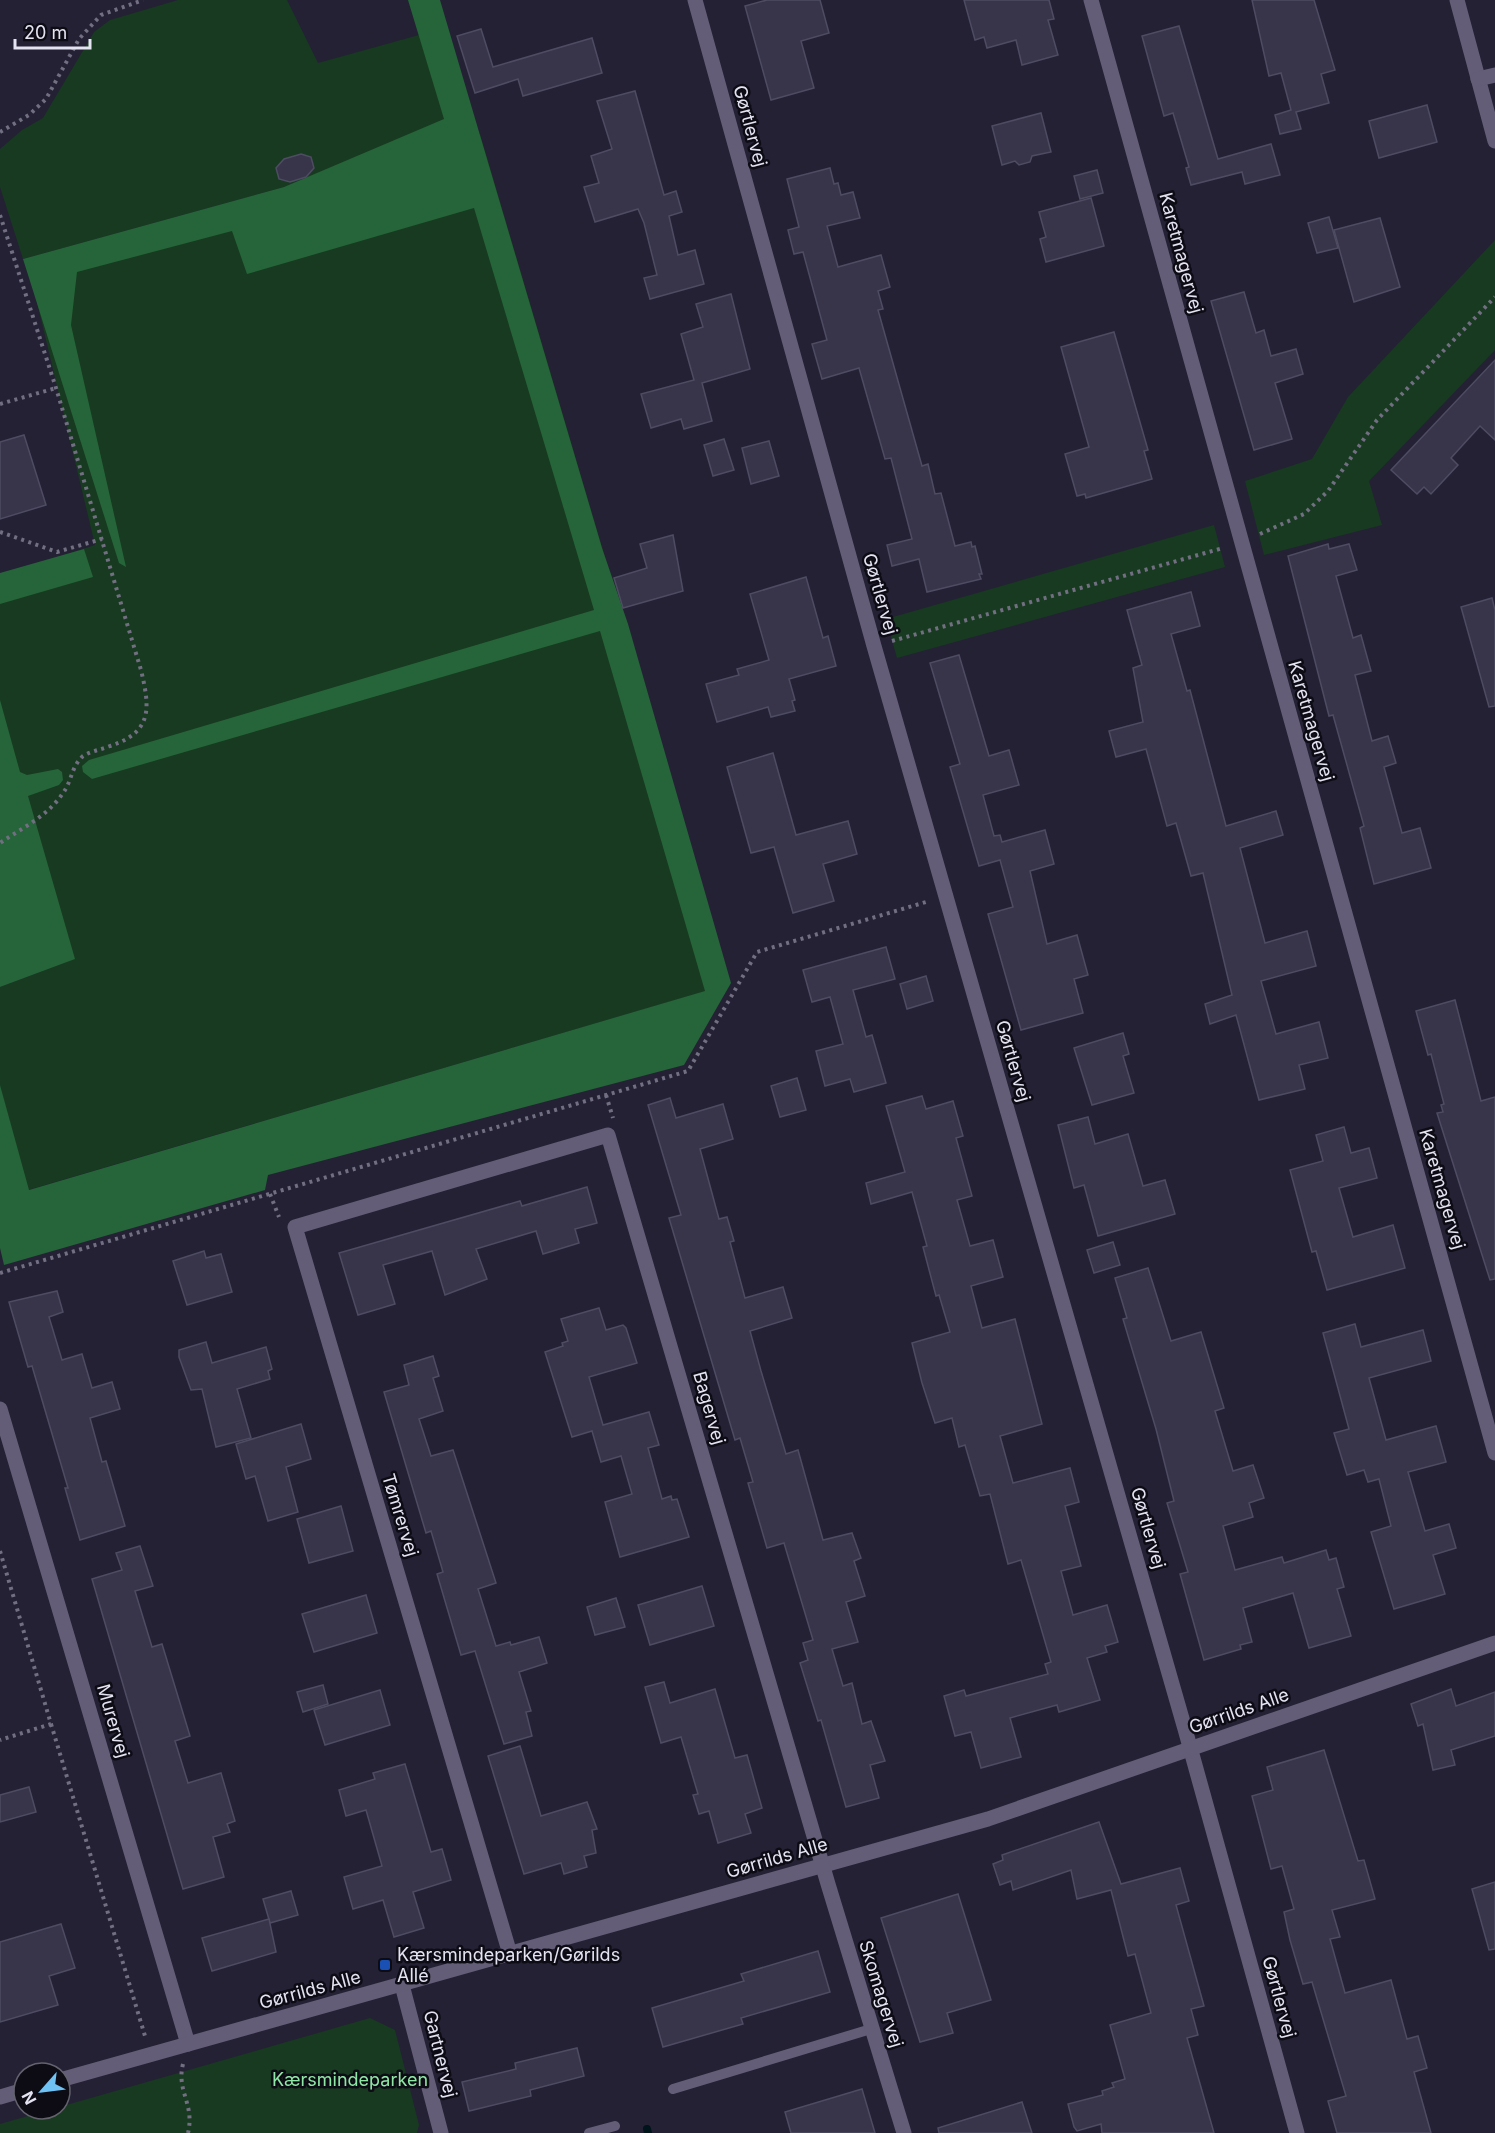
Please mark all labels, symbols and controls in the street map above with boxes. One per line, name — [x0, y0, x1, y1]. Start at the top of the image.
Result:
scale bar — [15, 12, 90, 50]
text: 20 m — [24, 22, 67, 43]
street label: Gørtlervej — [730, 83, 771, 169]
street label: Karetmagervej — [1155, 190, 1208, 316]
street label: Gørtlervej — [859, 551, 902, 637]
street label: Karetmagervej — [1284, 658, 1339, 783]
street label: Gørtlervej — [992, 1018, 1035, 1104]
street label: Karetmagervej — [1415, 1126, 1470, 1251]
street label: Bagervej — [689, 1369, 730, 1447]
street label: Tømrervej — [378, 1471, 423, 1559]
street label: Gørtlervej — [1127, 1485, 1170, 1571]
street label: Murervej — [93, 1682, 134, 1760]
street label: Gørrilds Alle — [1186, 1684, 1292, 1737]
street label: Gørrilds Alle — [724, 1833, 830, 1882]
street label: Skomagervej — [855, 1938, 908, 2050]
place label: Kærsmindeparken/Gørilds Allé — [397, 1944, 620, 1986]
street label: Gørtlervej — [1259, 1954, 1300, 2040]
marker: Kærsmindeparken/Gørilds Allé — [378, 1958, 392, 1972]
street label: Gørrilds Alle — [257, 1966, 363, 2013]
street label: Gartnervej — [419, 2008, 461, 2100]
north arrow — [12, 2061, 72, 2121]
park label: Kærsmindeparken — [272, 2069, 428, 2090]
text: N — [17, 2088, 40, 2108]

